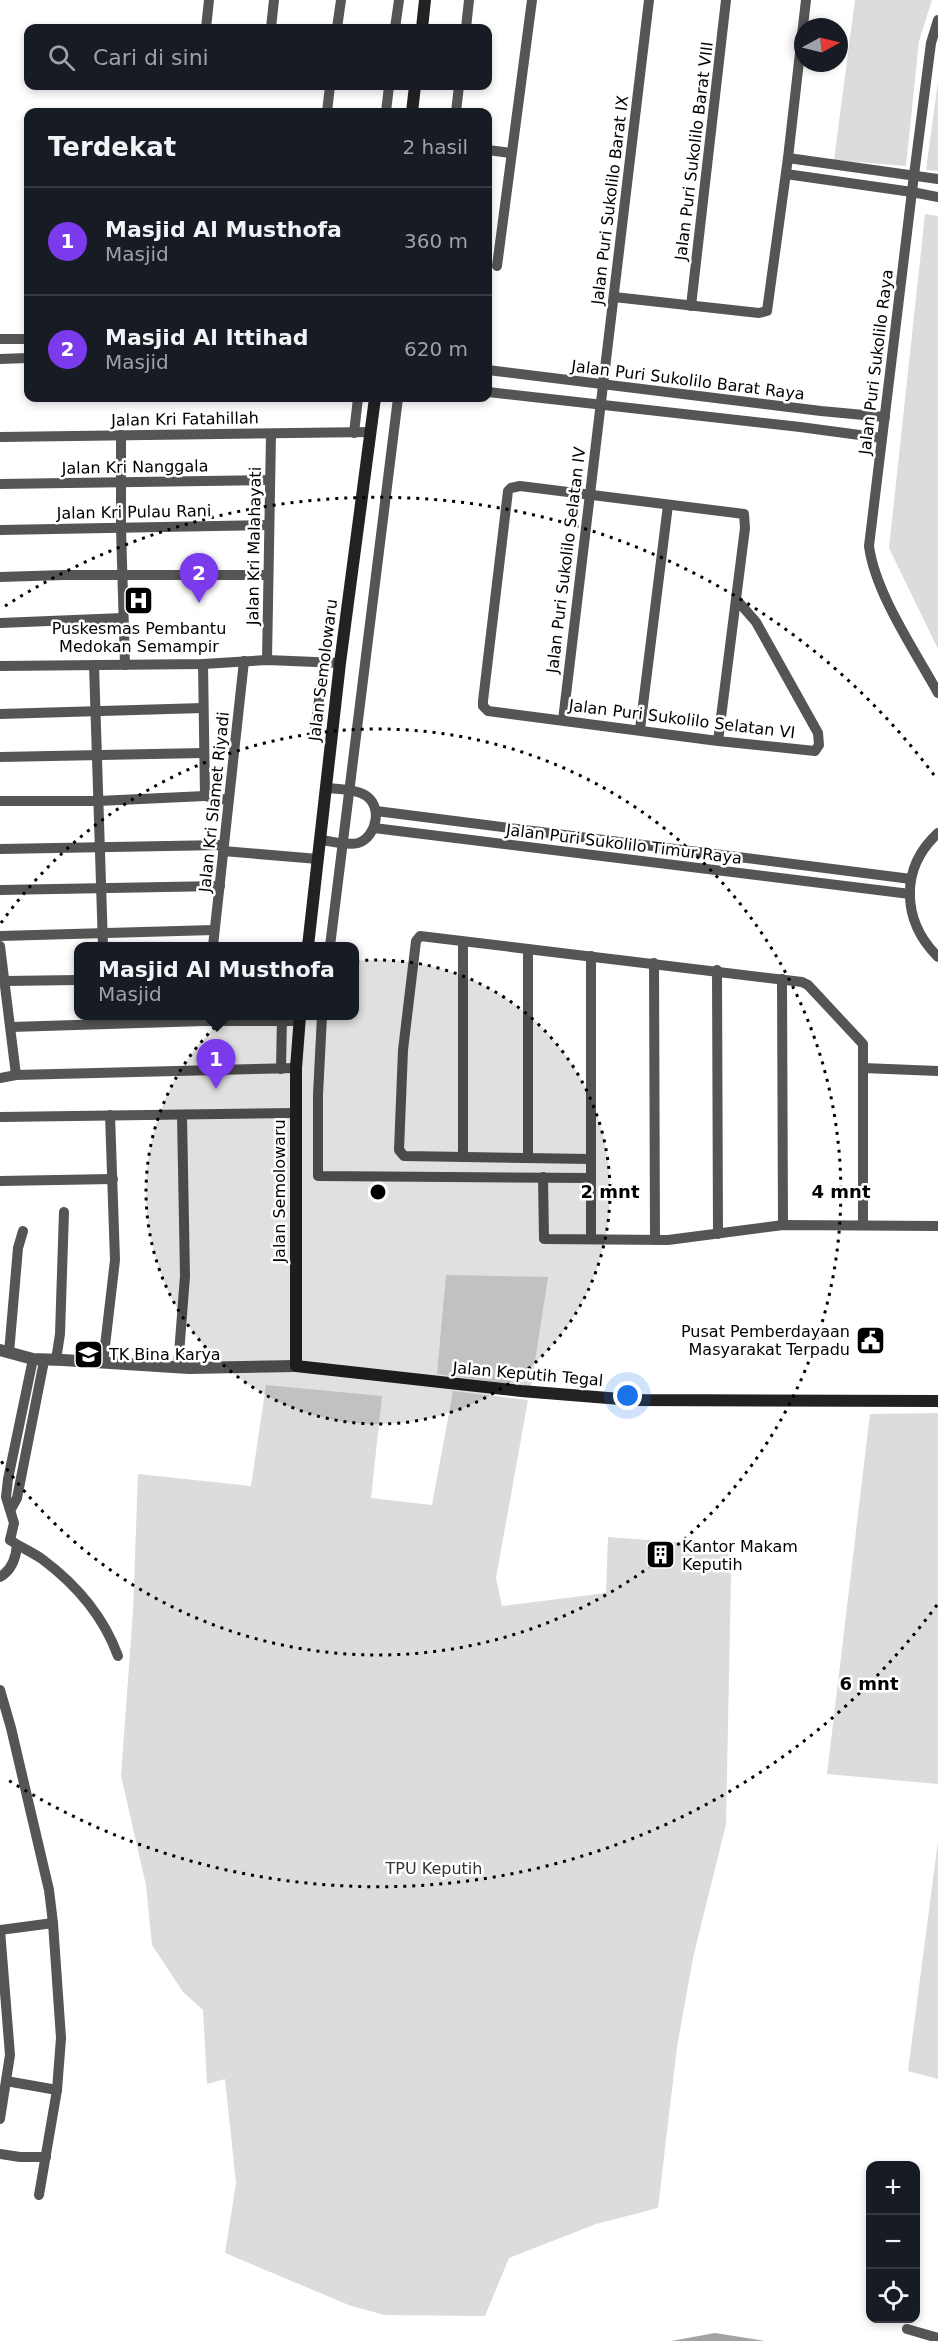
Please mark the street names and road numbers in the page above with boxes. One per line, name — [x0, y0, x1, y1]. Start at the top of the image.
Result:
street label: Jalan Puri Sukolilo Barat VIII — [671, 41, 717, 262]
street label: Jalan Puri Sukolilo Barat IX — [588, 94, 632, 307]
street label: Jalan Puri Sukolilo Raya — [855, 268, 897, 457]
street label: Jalan Puri Sukolilo Barat Raya — [569, 356, 806, 404]
street label: Jalan Kri Fatahillah — [110, 408, 259, 430]
street label: Jalan Puri Sukolilo Selatan IV — [543, 446, 589, 675]
street label: Jalan Kri Nanggala — [60, 456, 209, 478]
street label: Jalan Kri Malahayati — [243, 467, 265, 626]
street label: Jalan Kri Pulau Rani — [55, 501, 212, 523]
street label: Jalan Semolowaru — [305, 598, 341, 743]
street label: Jalan Puri Sukolilo Selatan VI — [567, 696, 796, 742]
street label: Jalan Kri Slamet Riyadi — [195, 711, 233, 894]
street label: Jalan Puri Sukolilo Timur Raya — [504, 820, 743, 868]
street label: Jalan Semolowaru — [270, 1119, 289, 1264]
street label: Jalan Keputih Tegal — [451, 1358, 604, 1390]

